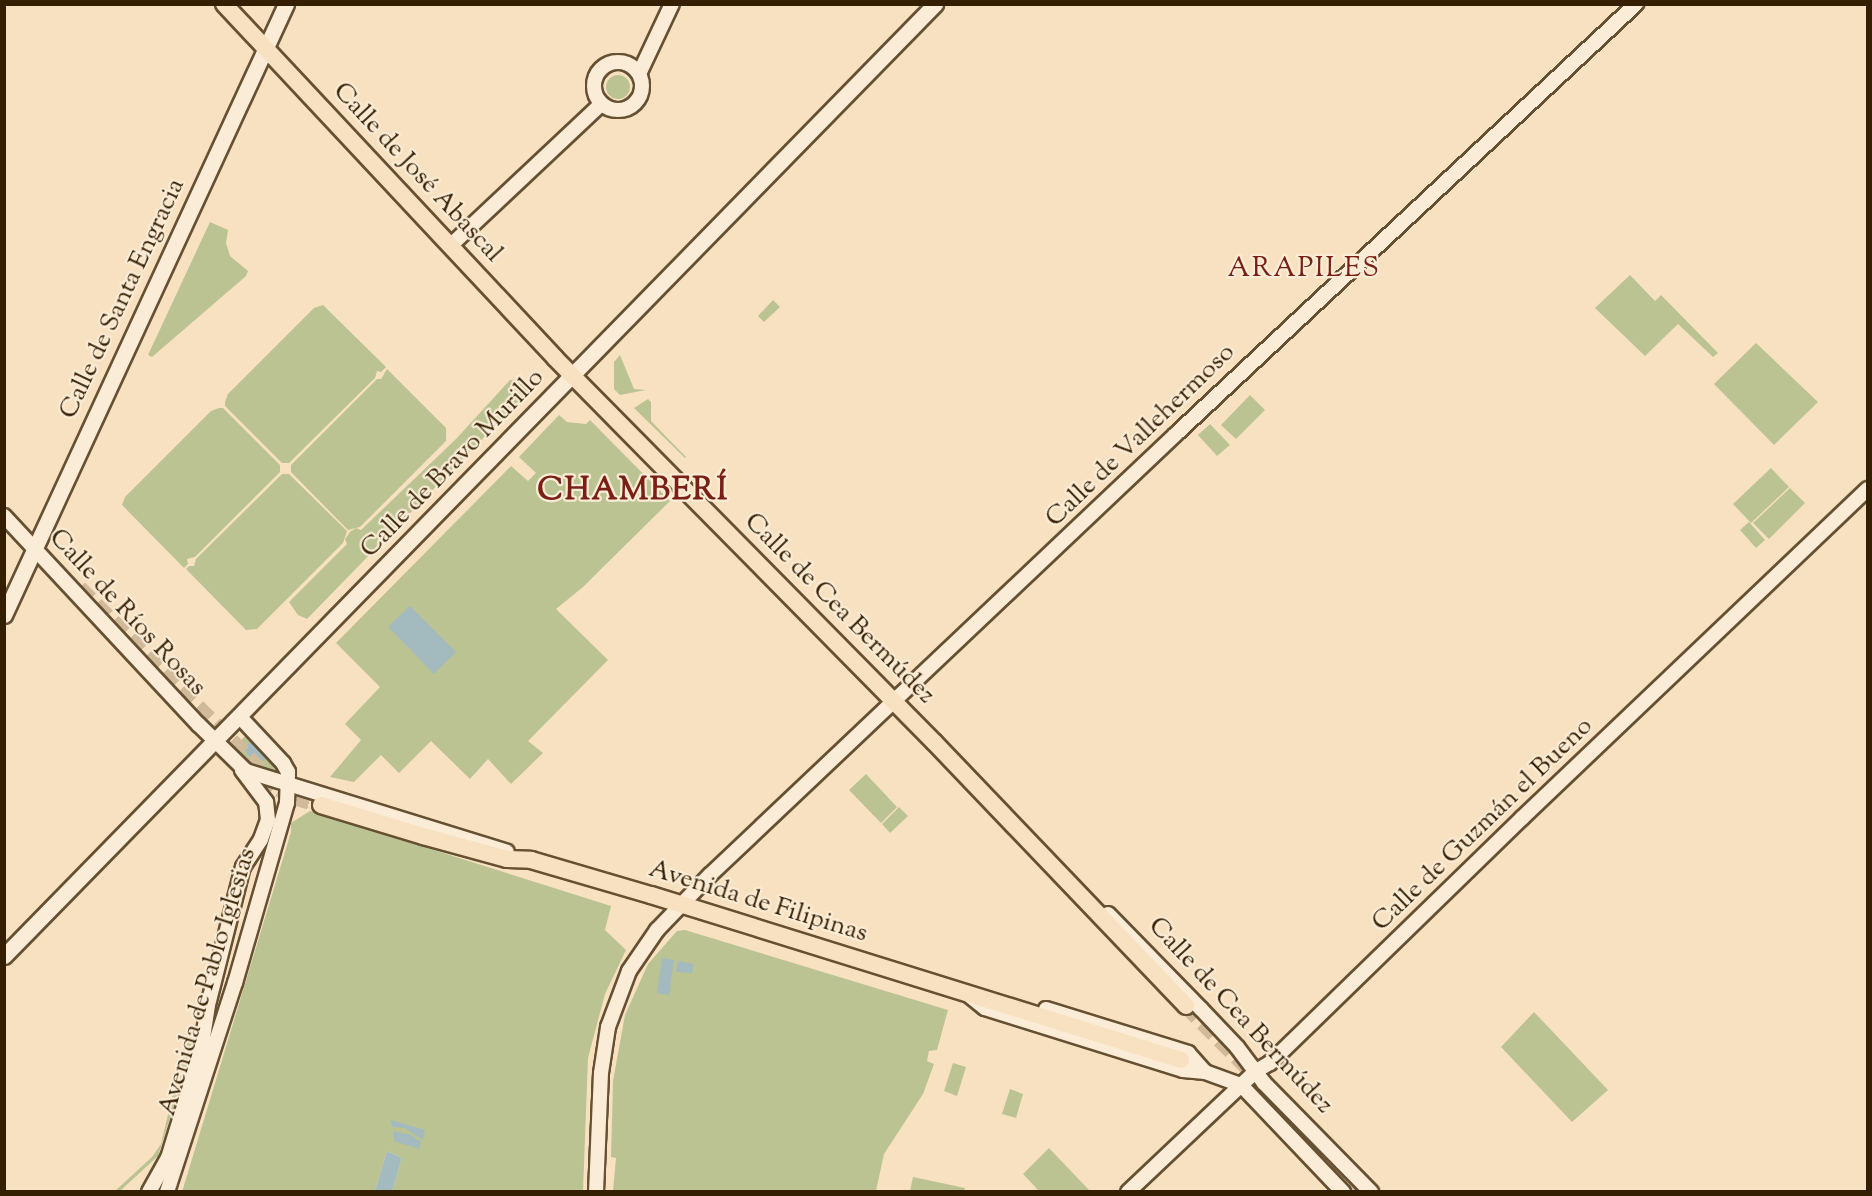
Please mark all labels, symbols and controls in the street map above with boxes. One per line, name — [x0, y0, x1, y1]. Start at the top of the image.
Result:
street label: Calle de José Abascal — [326, 77, 508, 269]
street label: Calle de Santa Engracia — [54, 174, 192, 424]
district label: ARAPILES — [1227, 252, 1381, 286]
street label: Calle de Vallehermoso — [1040, 338, 1242, 534]
street label: Calle de Bravo Murillo — [355, 363, 551, 565]
district label: CHAMBERÍ — [537, 472, 729, 510]
street label: Calle de Cea Bermúdez — [737, 507, 941, 711]
street label: Calle de Ríos Rosas — [42, 523, 212, 703]
street label: Calle de Guzmán el Bueno — [1366, 711, 1600, 939]
street label: Avenida de Pablo Iglesias — [152, 844, 264, 1120]
street label: Avenida de Filipinas — [645, 854, 871, 950]
street label: Calle de Cea Bermúdez — [1141, 911, 1339, 1121]

